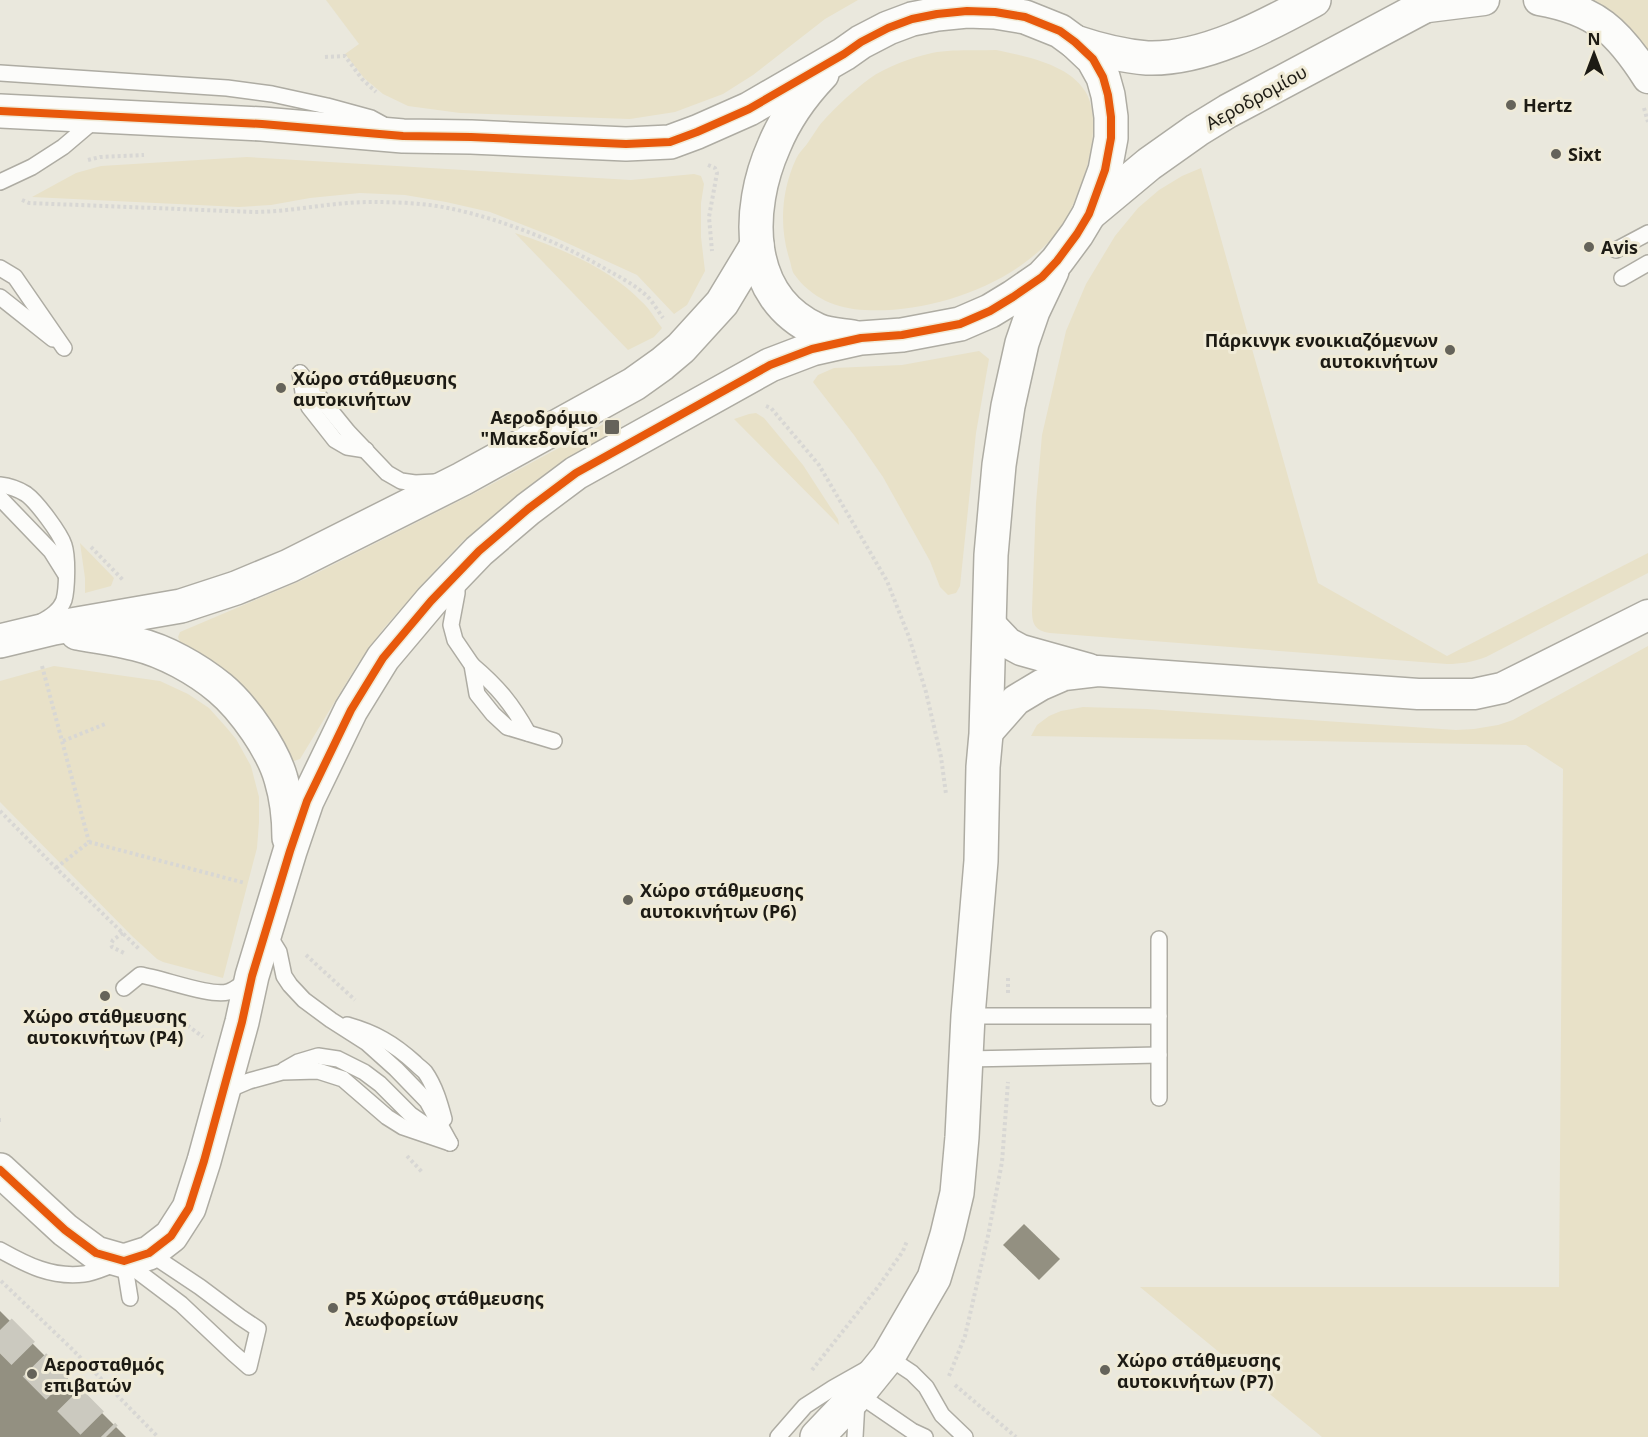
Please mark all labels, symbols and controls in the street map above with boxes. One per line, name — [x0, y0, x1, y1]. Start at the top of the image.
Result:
north arrow — [1564, 24, 1624, 84]
text: N — [1587, 28, 1601, 50]
street label: Αεροδρομίου — [1201, 59, 1311, 135]
place label: Hertz — [1523, 93, 1572, 117]
marker: Hertz — [1504, 98, 1518, 112]
place label: Sixt — [1568, 142, 1602, 166]
marker: Sixt — [1549, 147, 1563, 161]
place label: Avis — [1601, 235, 1638, 259]
marker: Avis — [1582, 240, 1596, 254]
place label: Πάρκινγκ ενοικιαζόμενων αυτοκινήτων — [1205, 328, 1438, 373]
marker: Πάρκινγκ ενοικιαζόμενων αυτοκινήτων — [1443, 343, 1457, 357]
place label: Χώρο στάθμευσης αυτοκινήτων — [293, 366, 457, 411]
marker: Χώρο στάθμευσης αυτοκινήτων — [274, 381, 288, 395]
place label: Αεροδρόμιο "Μακεδονία" — [481, 405, 598, 450]
marker: Αεροδρόμιο "Μακεδονία" — [603, 418, 621, 436]
place label: Χώρο στάθμευσης αυτοκινήτων (P6) — [640, 878, 804, 923]
marker: Χώρο στάθμευσης αυτοκινήτων (P6) — [621, 893, 635, 907]
marker: Χώρο στάθμευσης αυτοκινήτων (P4) — [98, 989, 112, 1003]
place label: Χώρο στάθμευσης αυτοκινήτων (P4) — [23, 1004, 187, 1049]
place label: P5 Χώρος στάθμευσης λεωφορείων — [345, 1286, 544, 1331]
marker: P5 Χώρος στάθμευσης λεωφορείων — [326, 1301, 340, 1315]
place label: Χώρο στάθμευσης αυτοκινήτων (P7) — [1117, 1348, 1281, 1393]
place label: Αεροσταθμός επιβατών — [44, 1352, 164, 1397]
marker: Χώρο στάθμευσης αυτοκινήτων (P7) — [1098, 1363, 1112, 1377]
marker: Αεροσταθμός επιβατών — [25, 1367, 39, 1381]

